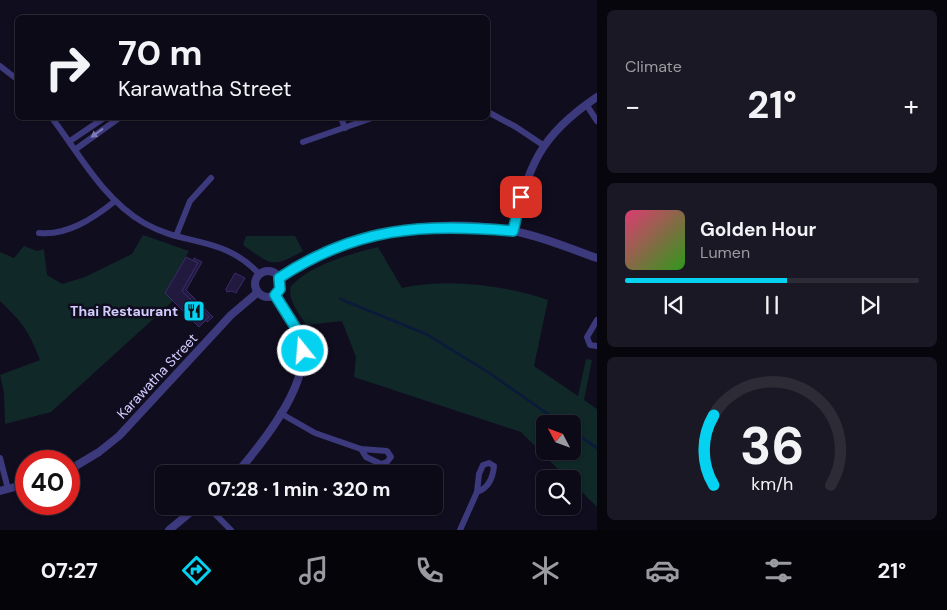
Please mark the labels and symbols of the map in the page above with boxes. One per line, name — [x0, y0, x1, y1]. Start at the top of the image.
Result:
one-way arrow — [91, 128, 104, 139]
pin — [500, 176, 542, 218]
restaurant icon: Thai Restaurant — [182, 299, 206, 323]
place label: Thai Restaurant — [70, 302, 178, 320]
position arrow — [276, 324, 328, 376]
street label: Karawatha Street — [113, 329, 201, 423]
north arrow — [536, 415, 581, 460]
speed limit sign: 40 — [15, 450, 80, 515]

